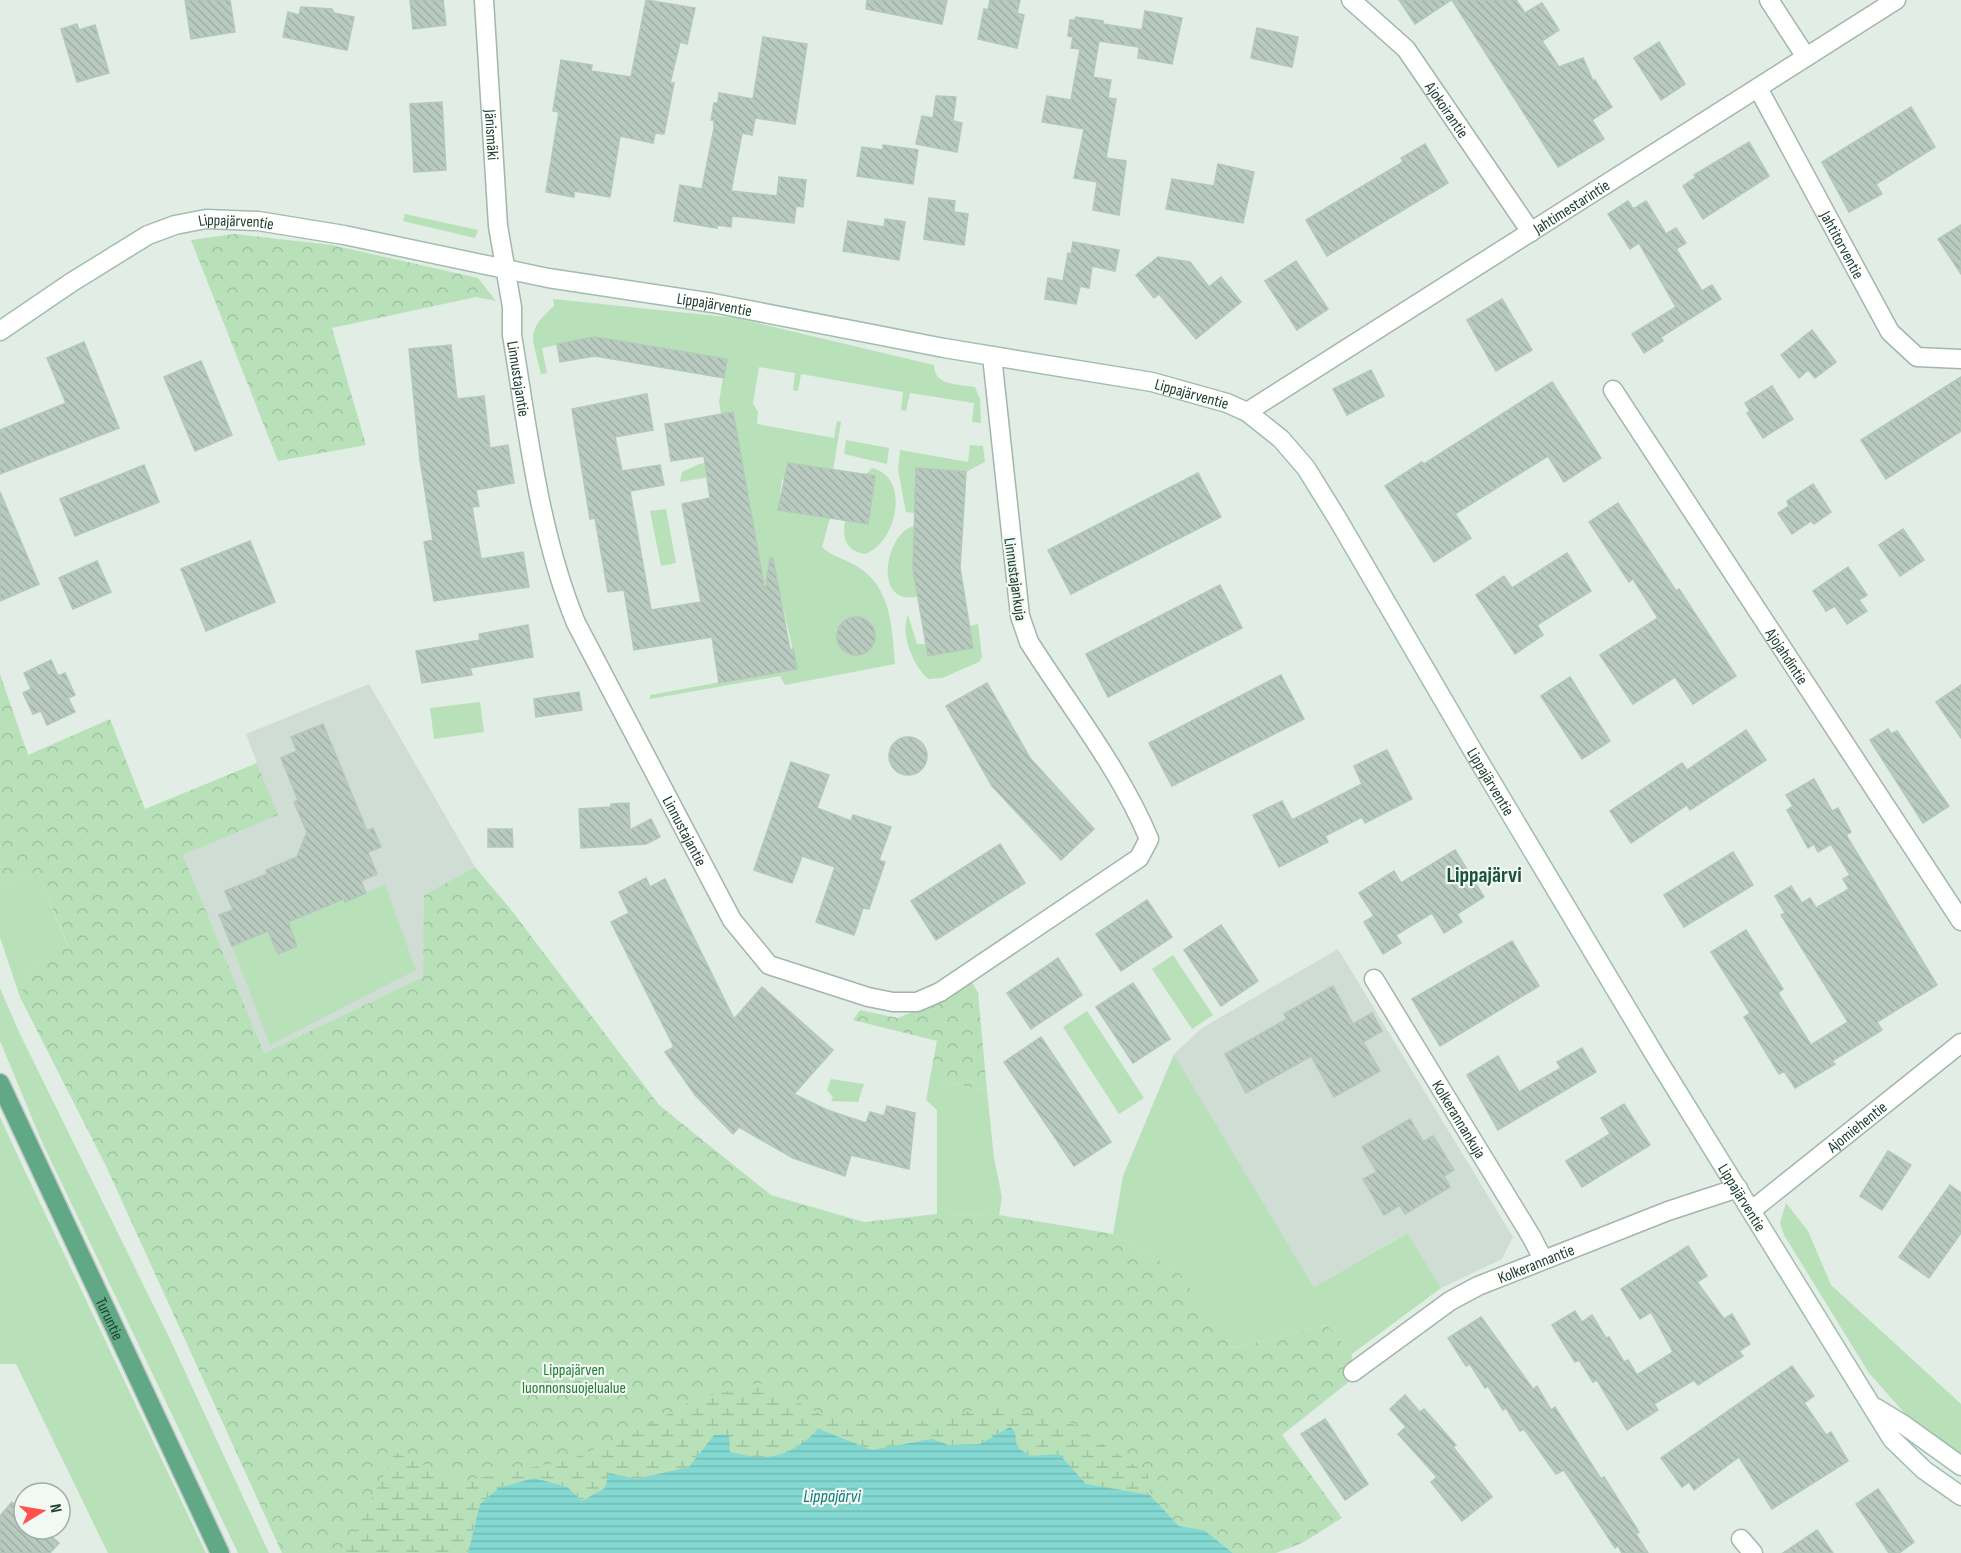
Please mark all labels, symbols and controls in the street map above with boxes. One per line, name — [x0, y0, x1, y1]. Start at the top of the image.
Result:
street label: Ajokoirantie — [1420, 78, 1472, 142]
street label: Jänismäki — [480, 108, 502, 161]
street label: Jahtimestarintie — [1530, 176, 1614, 239]
street label: Jahtitorventie — [1815, 207, 1867, 282]
street label: Lippajärventie — [197, 211, 275, 234]
street label: Lippajärventie — [675, 290, 753, 321]
street label: Linnustajantie — [502, 340, 533, 418]
street label: Lippajärventie — [1152, 375, 1231, 414]
street label: Linnustajankuja — [999, 536, 1030, 622]
street label: Ajojahdintie — [1760, 624, 1811, 689]
street label: Lippajärventie — [1462, 745, 1518, 820]
street label: Linnustajantie — [658, 793, 710, 870]
district label: Lippajärvi — [1446, 862, 1522, 889]
street label: Kolkerannankuja — [1427, 1077, 1489, 1162]
street label: Ajomiehentie — [1823, 1098, 1891, 1158]
street label: Lippajärventie — [1713, 1161, 1769, 1235]
street label: Kolkerannantie — [1495, 1241, 1577, 1288]
street label: Turuntie — [91, 1295, 127, 1343]
park label: Lippajärven luonnonsuojelualue — [522, 1361, 626, 1398]
north arrow — [12, 1481, 72, 1541]
water label: Lippajärvi — [803, 1486, 861, 1507]
text: N — [45, 1502, 65, 1514]

